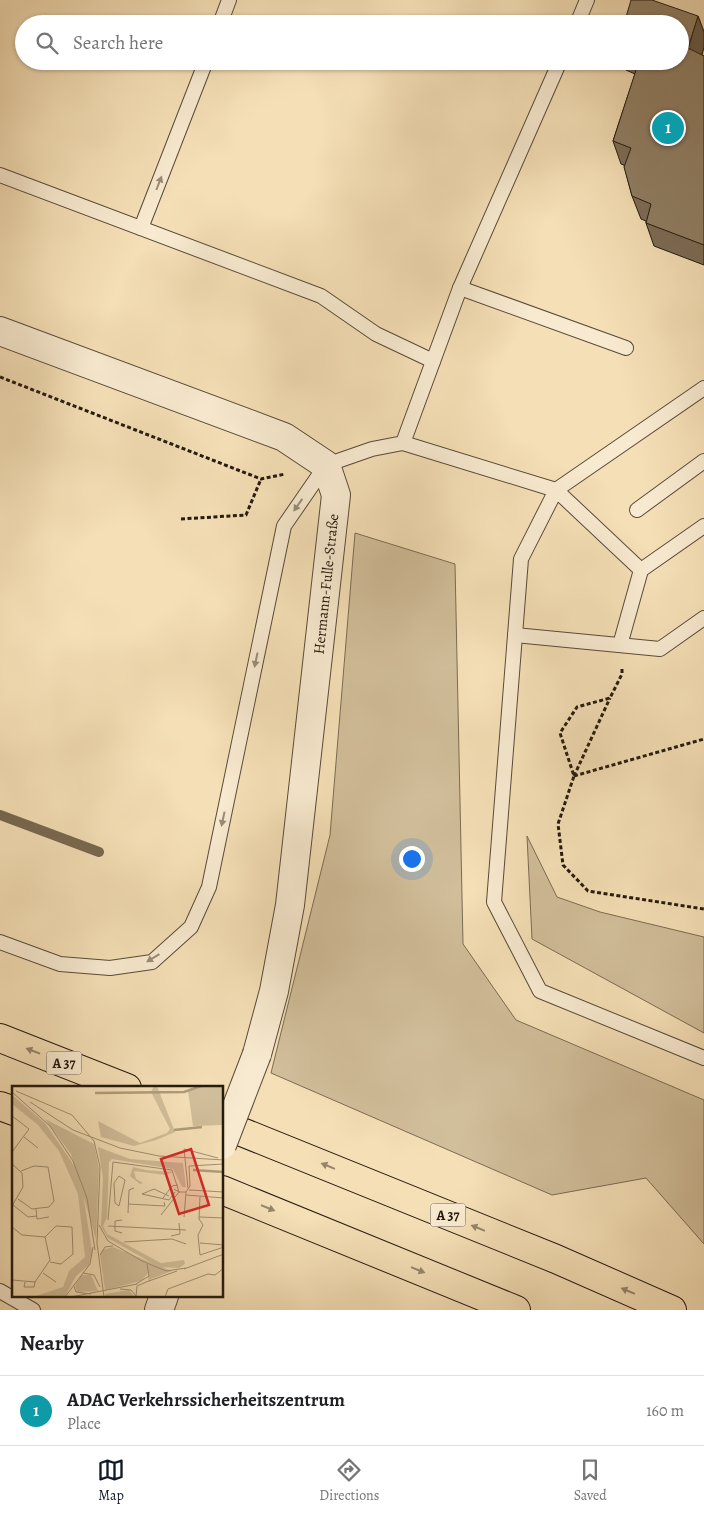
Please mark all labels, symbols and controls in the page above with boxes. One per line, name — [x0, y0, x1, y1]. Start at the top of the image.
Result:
search box — [15, 15, 689, 70]
icon: search — [33, 29, 61, 57]
text: Search here — [73, 30, 163, 56]
pin: 1 — [652, 109, 684, 147]
one-way arrow — [156, 175, 163, 190]
one-way arrow — [293, 498, 303, 512]
street label: Hermann-Fulle-Straße — [309, 512, 343, 655]
one-way arrow — [252, 652, 260, 667]
one-way arrow — [219, 811, 227, 827]
your location — [399, 846, 425, 872]
one-way arrow — [146, 954, 161, 962]
one-way arrow — [25, 1047, 40, 1055]
road number: A 37 — [46, 1052, 82, 1074]
inset map — [12, 1086, 224, 1298]
one-way arrow — [320, 1162, 335, 1169]
one-way arrow — [261, 1204, 276, 1212]
road number: A 37 — [430, 1204, 466, 1226]
one-way arrow — [471, 1223, 485, 1231]
one-way arrow — [411, 1266, 425, 1274]
one-way arrow — [621, 1286, 635, 1294]
text: Nearby — [20, 1329, 83, 1357]
text: ADAC Verkehrssicherheitszentrum — [67, 1387, 345, 1413]
text: 1 — [33, 1400, 39, 1422]
text: 160 m — [646, 1400, 684, 1422]
text: Place — [67, 1413, 101, 1435]
tab: Map — [97, 1456, 125, 1505]
tab: Directions — [319, 1456, 379, 1505]
tab: Saved — [574, 1456, 607, 1505]

